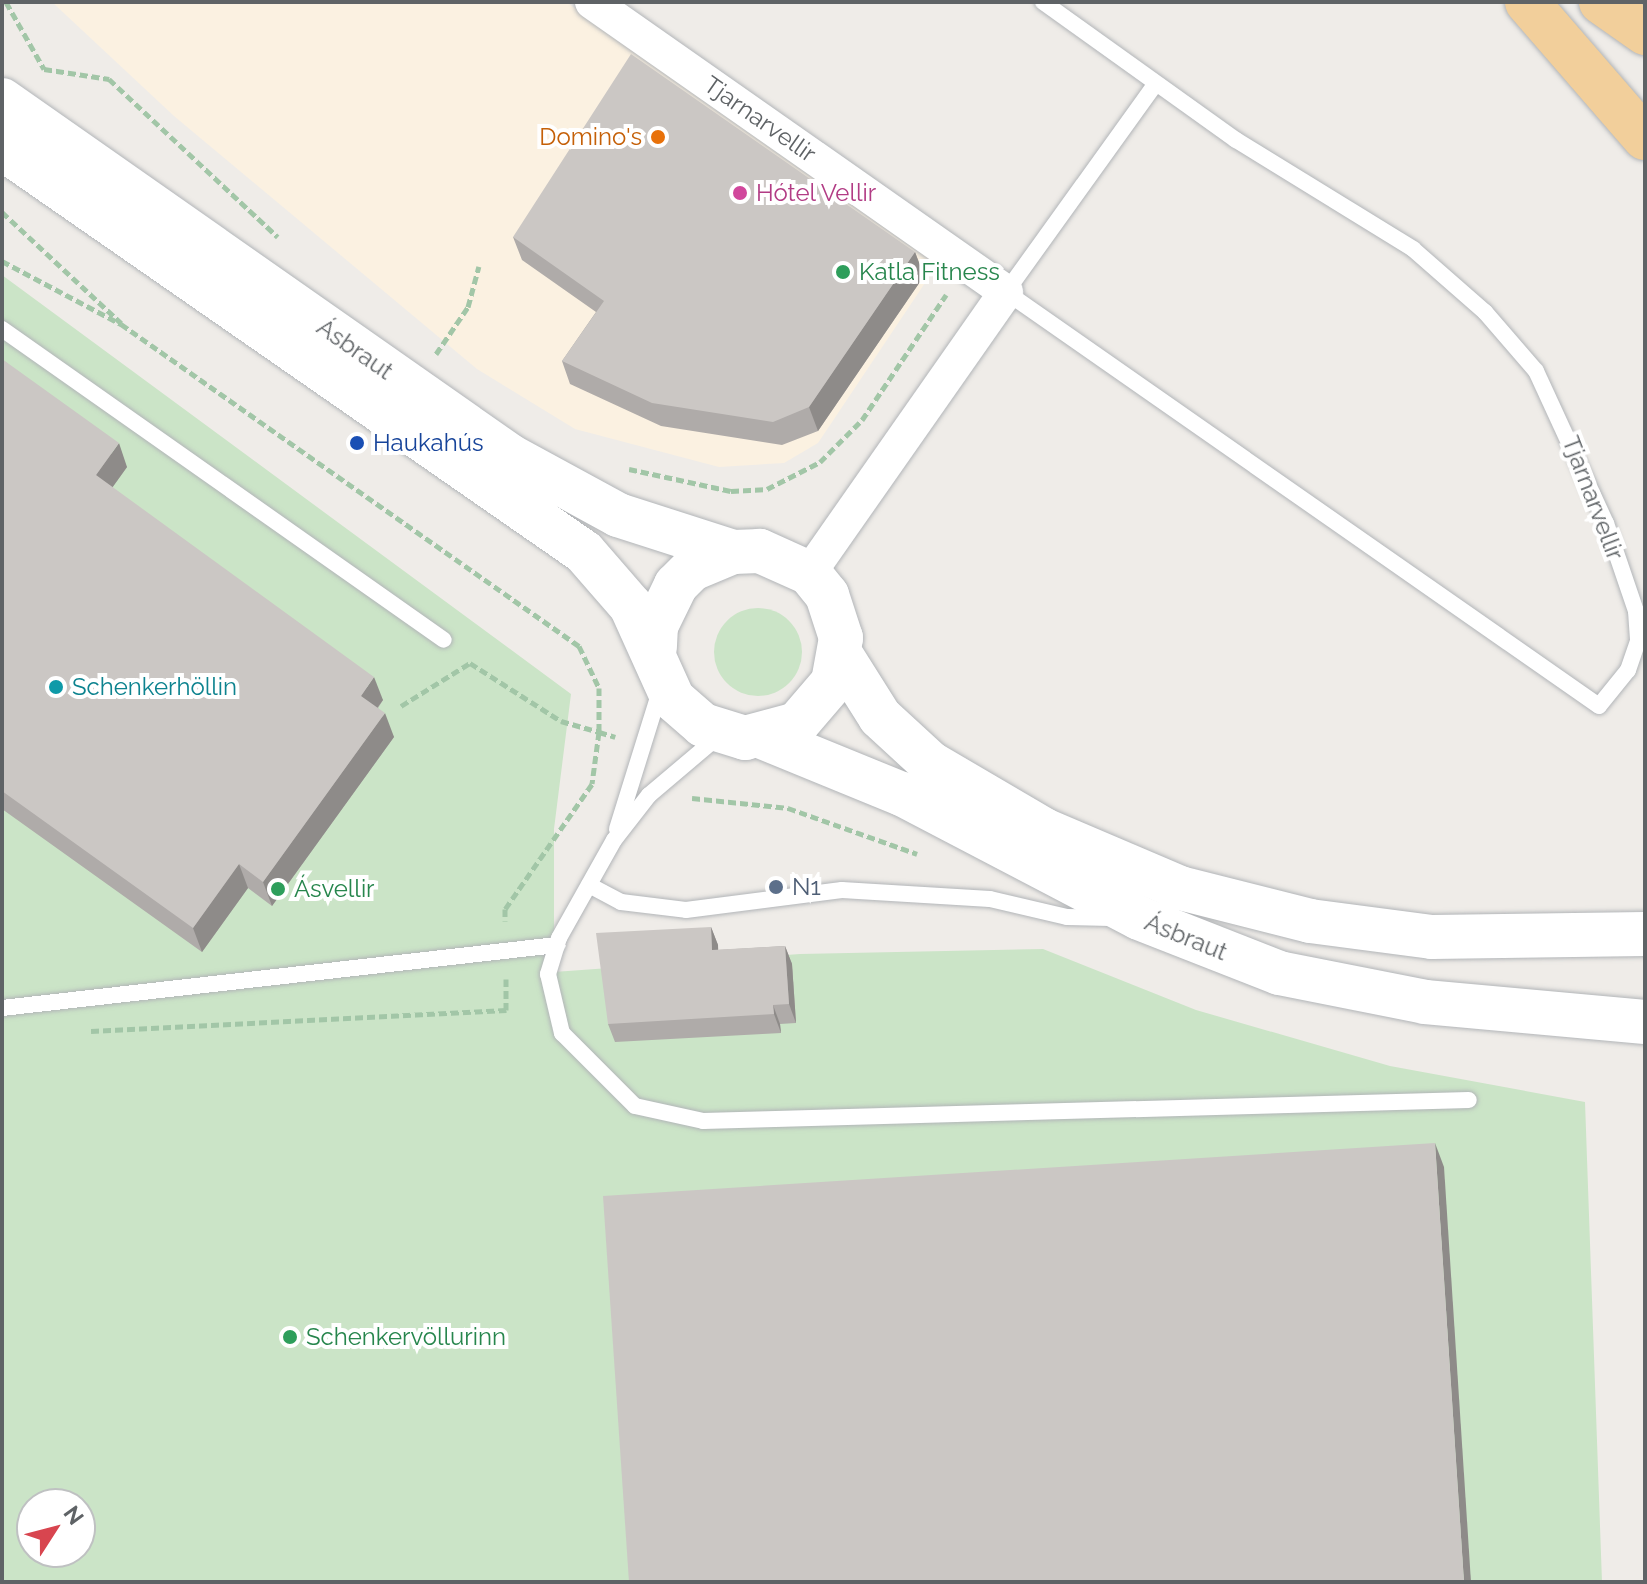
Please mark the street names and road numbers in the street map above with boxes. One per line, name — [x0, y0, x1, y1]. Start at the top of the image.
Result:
street label: Tjarnarvellir — [698, 70, 822, 168]
street label: Ásbraut — [311, 312, 399, 386]
street label: Tjarnarvellir — [1556, 432, 1630, 564]
street label: Ásbraut — [1141, 908, 1231, 966]

